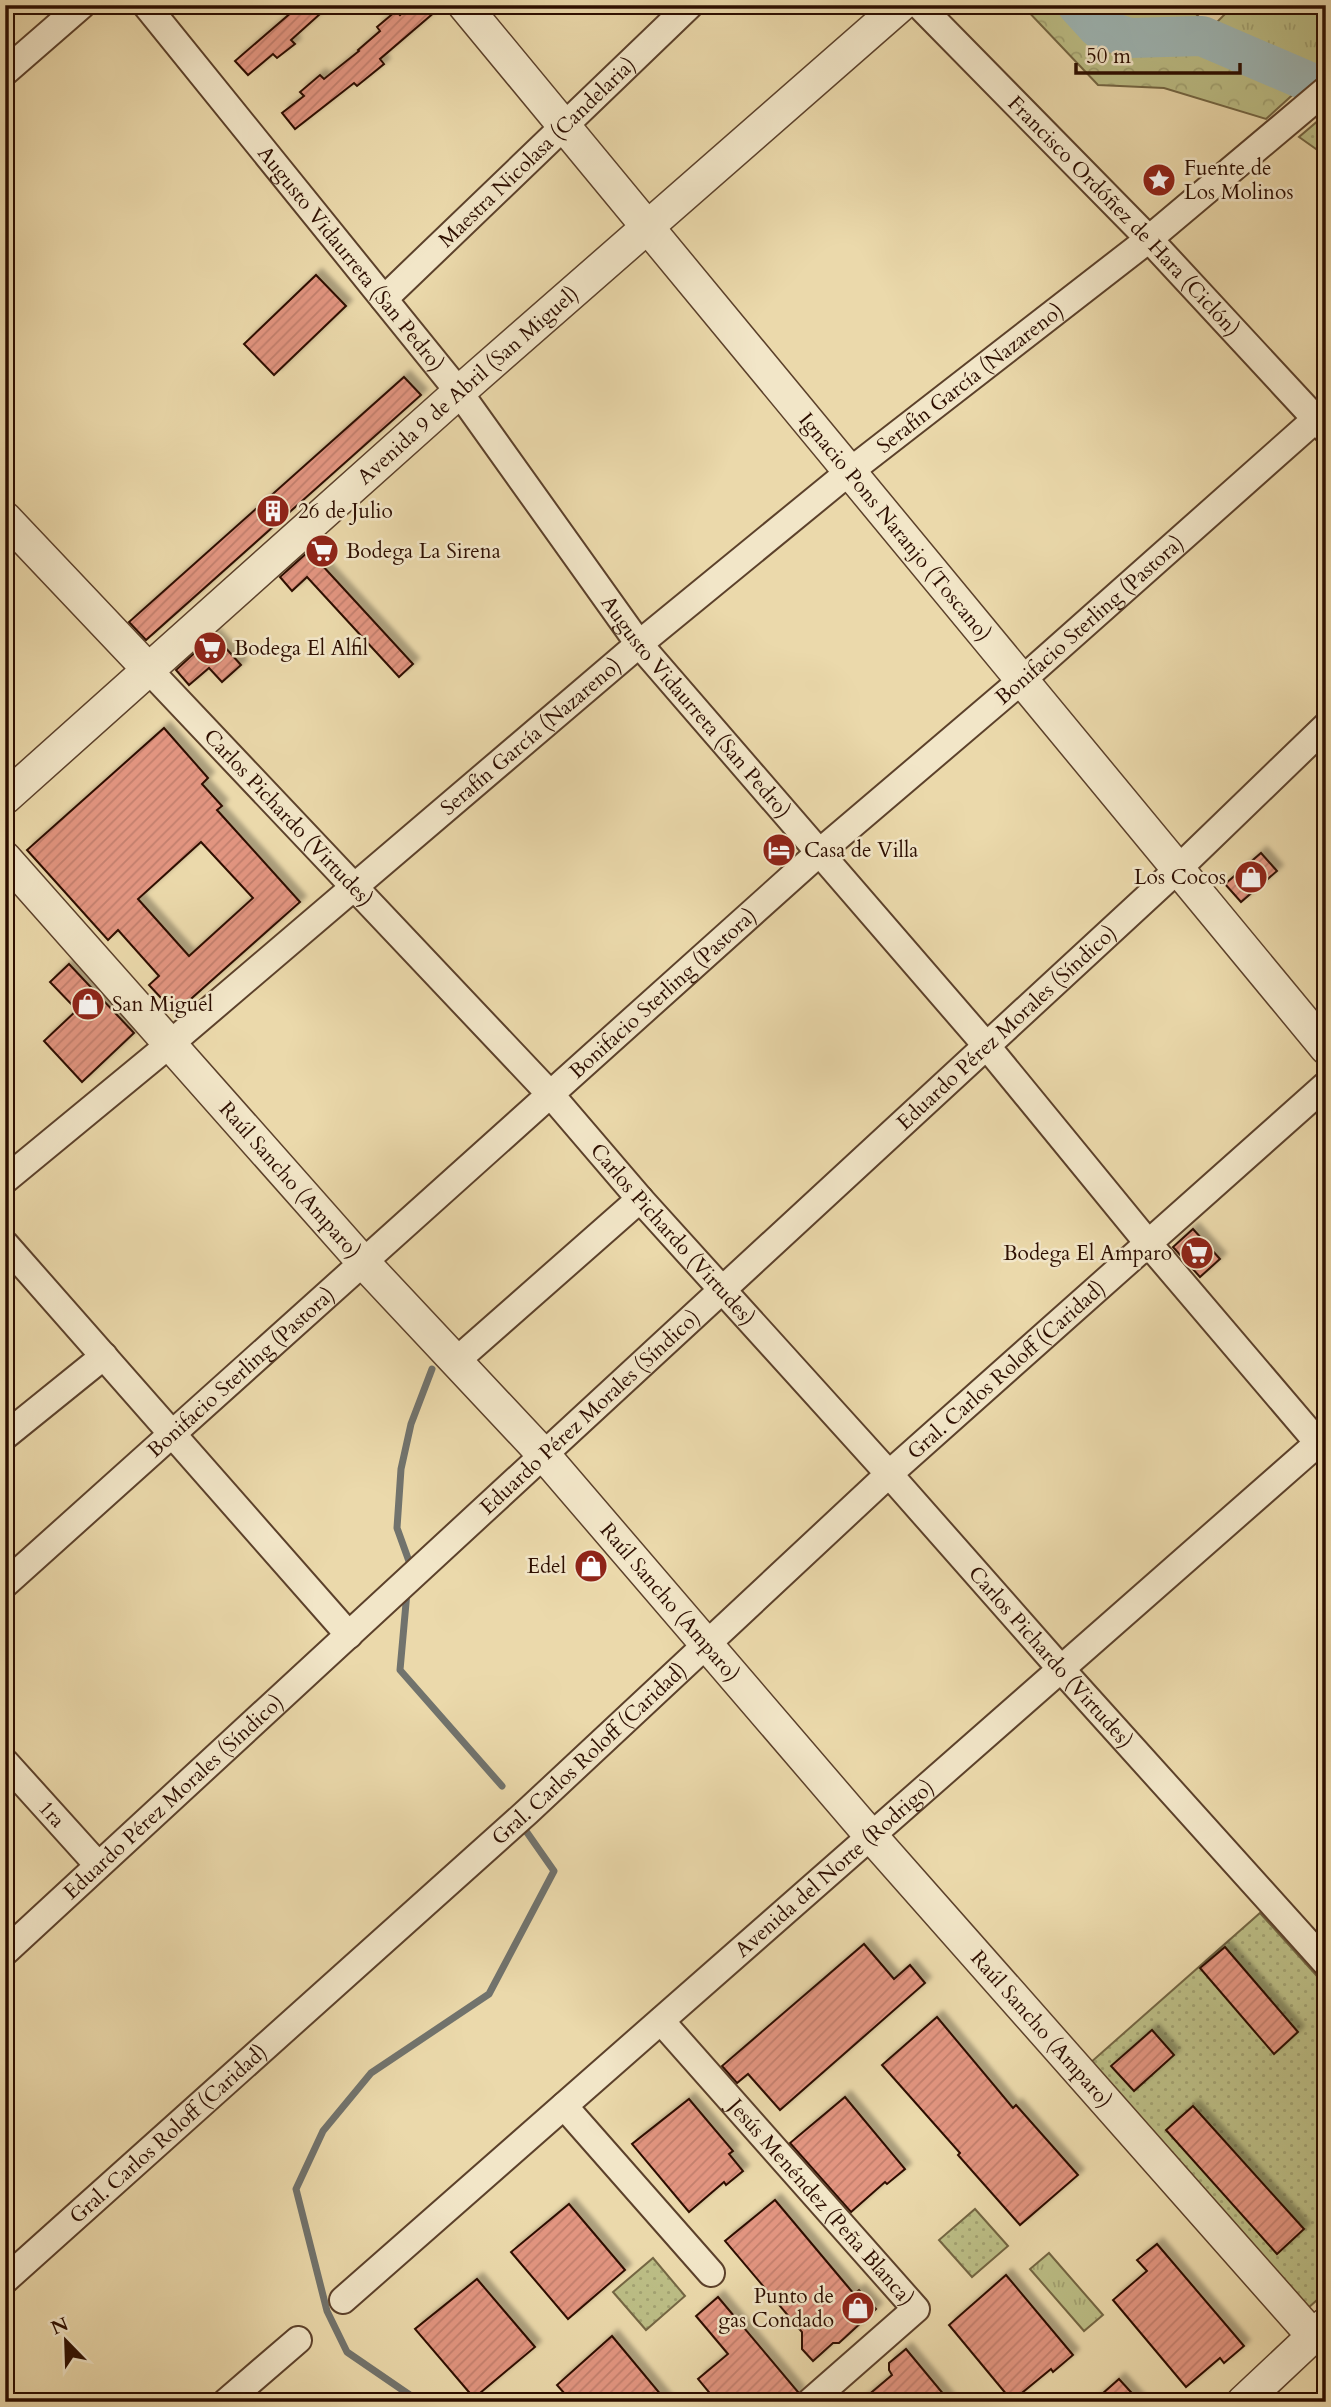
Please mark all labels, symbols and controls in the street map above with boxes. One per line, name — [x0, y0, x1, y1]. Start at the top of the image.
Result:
scale bar — [1076, 32, 1240, 76]
text: 50 m — [1086, 42, 1131, 71]
street label: Maestra Nicolasa (Candelaria) — [432, 50, 642, 254]
street label: Francisco Ordóñez de Hara (Ciclón) — [1001, 89, 1246, 343]
street label: Augusto Vidaurreta (San Pedro) — [251, 139, 451, 377]
place label: Fuente de Los Molinos — [1184, 154, 1293, 207]
place icon: Fuente de Los Molinos — [1140, 161, 1178, 199]
street label: Avenida 9 de Abril (San Miguel) — [351, 279, 585, 491]
street label: Serafín García (Nazareno) — [871, 296, 1070, 460]
street label: Ignacio Pons Naranjo (Toscano) — [792, 406, 998, 647]
building icon: 26 de Julio — [254, 492, 292, 530]
place label: 26 de Julio — [298, 497, 393, 526]
street label: Bonifacio Sterling (Pastora) — [989, 529, 1190, 711]
supermarket icon: Bodega La Sirena — [303, 532, 341, 570]
place label: Bodega La Sirena — [346, 537, 501, 566]
street label: Augusto Vidaurreta (San Pedro) — [594, 589, 798, 824]
supermarket icon: Bodega El Alfil — [191, 629, 229, 667]
place label: Bodega El Alfil — [234, 634, 368, 663]
street label: Serafín García (Nazareno) — [434, 651, 628, 822]
street label: Carlos Pichardo (Virtudes) — [197, 722, 380, 913]
hotel icon: Casa de Villa — [760, 831, 798, 869]
place label: Casa de Villa — [804, 836, 918, 865]
shop icon: Los Cocos — [1232, 858, 1270, 896]
place label: Los Cocos — [1134, 863, 1226, 892]
street label: Bonifacio Sterling (Pastora) — [563, 901, 763, 1085]
street label: Eduardo Pérez Morales (Síndico) — [890, 918, 1123, 1136]
shop icon: San Miguel — [69, 985, 107, 1023]
place label: San Miguel — [112, 990, 213, 1019]
street label: Raúl Sancho (Amparo) — [213, 1095, 368, 1265]
street label: Carlos Pichardo (Virtudes) — [584, 1137, 762, 1331]
supermarket icon: Bodega El Amparo — [1178, 1234, 1216, 1272]
place label: Bodega El Amparo — [1003, 1239, 1172, 1268]
street label: Gral. Carlos Roloff (Caridad) — [901, 1274, 1111, 1466]
street label: Bonifacio Sterling (Pastora) — [141, 1280, 341, 1464]
street label: Eduardo Pérez Morales (Síndico) — [473, 1303, 706, 1521]
street label: Raúl Sancho (Amparo) — [594, 1516, 747, 1688]
shop icon: Edel — [572, 1547, 610, 1585]
place label: Edel — [527, 1552, 566, 1581]
street label: Carlos Pichardo (Virtudes) — [962, 1559, 1140, 1754]
street label: Gral. Carlos Roloff (Caridad) — [485, 1656, 693, 1852]
street label: Eduardo Pérez Morales (Síndico) — [57, 1688, 290, 1906]
street label: Avenida del Norte (Rodrigo) — [728, 1773, 940, 1964]
street label: 1ra — [32, 1794, 72, 1834]
street label: Raúl Sancho (Amparo) — [964, 1944, 1119, 2114]
street label: Gral. Carlos Roloff (Caridad) — [63, 2037, 273, 2230]
street label: Jesús Menéndez (Peña Blanca) — [720, 2090, 921, 2312]
place label: Punto de gas Condado — [718, 2282, 834, 2335]
shop icon: Punto de gas Condado — [839, 2289, 877, 2327]
north arrow — [32, 2306, 102, 2376]
text: N — [47, 2311, 73, 2341]

